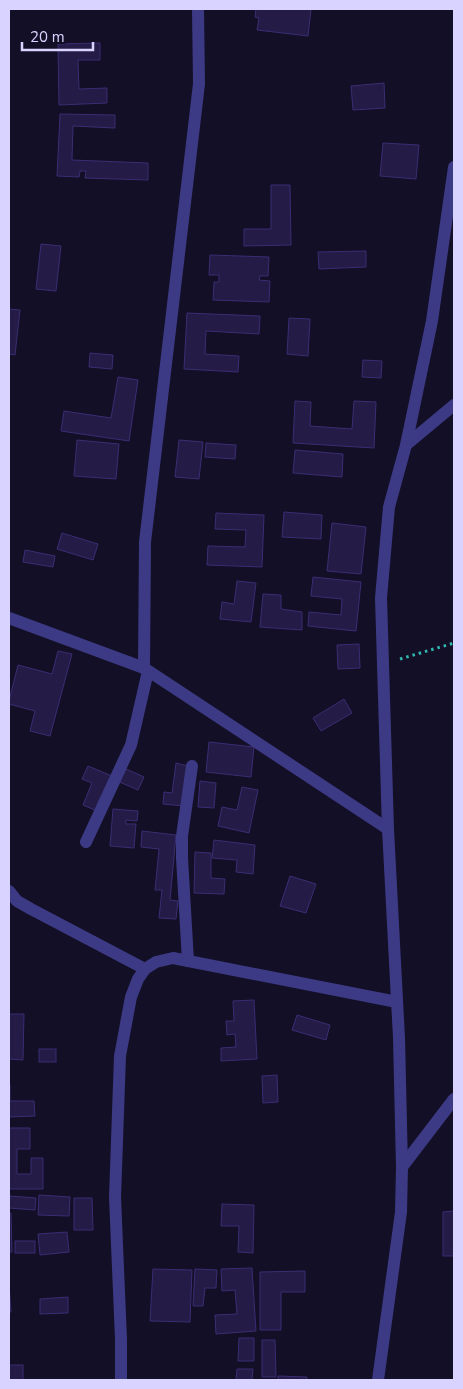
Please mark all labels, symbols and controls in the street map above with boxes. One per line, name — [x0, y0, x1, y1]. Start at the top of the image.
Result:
scale bar — [22, 20, 94, 52]
text: 20 m — [30, 27, 65, 47]

